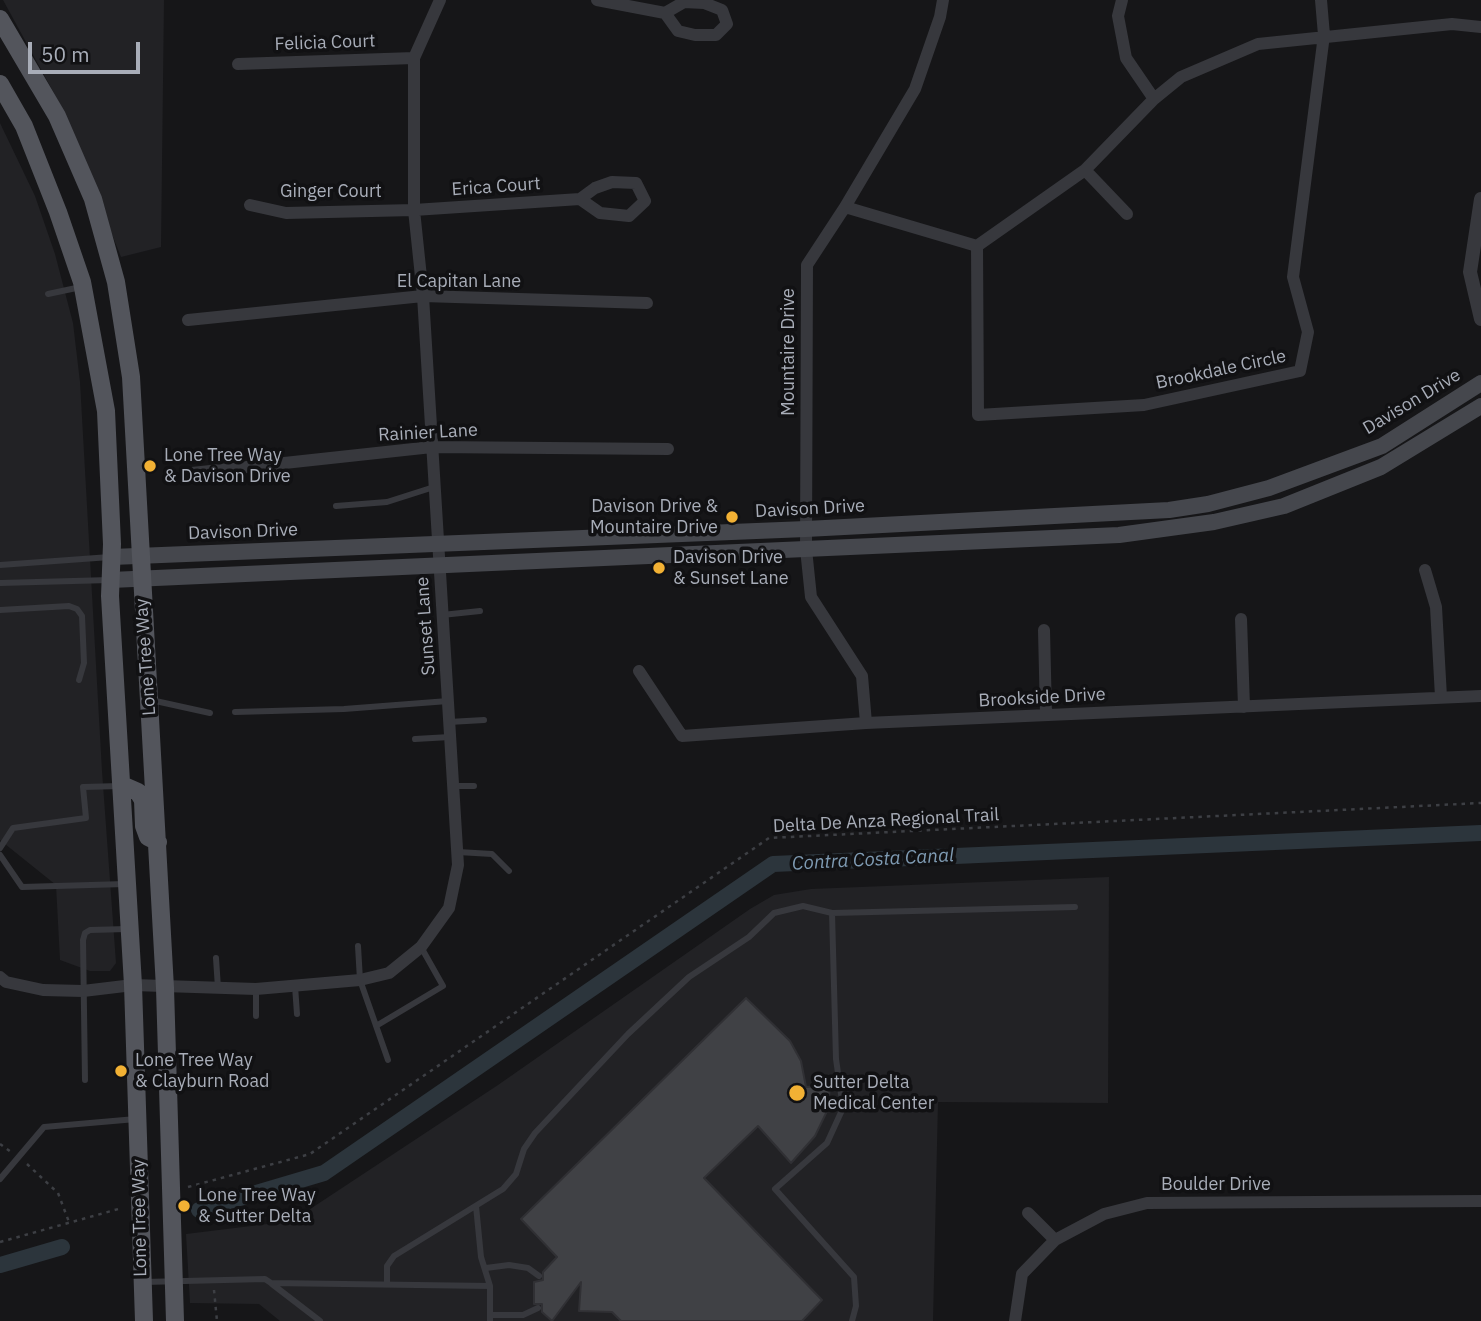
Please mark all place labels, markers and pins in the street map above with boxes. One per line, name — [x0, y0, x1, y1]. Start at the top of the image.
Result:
place label: Lone Tree Way & Davison Drive — [164, 445, 291, 488]
marker: Lone Tree Way & Davison Drive — [142, 458, 158, 474]
place label: Davison Drive & Mountaire Drive — [590, 496, 718, 538]
marker: Davison Drive & Mountaire Drive — [724, 509, 740, 525]
place label: Davison Drive & Sunset Lane — [673, 547, 789, 590]
marker: Davison Drive & Sunset Lane — [651, 560, 667, 576]
place label: Lone Tree Way & Clayburn Road — [135, 1050, 269, 1092]
marker: Lone Tree Way & Clayburn Road — [113, 1063, 129, 1079]
place label: Sutter Delta Medical Center — [813, 1072, 934, 1114]
marker: Sutter Delta Medical Center — [787, 1083, 807, 1103]
place label: Lone Tree Way & Sutter Delta — [198, 1185, 316, 1228]
marker: Lone Tree Way & Sutter Delta — [176, 1198, 192, 1214]

